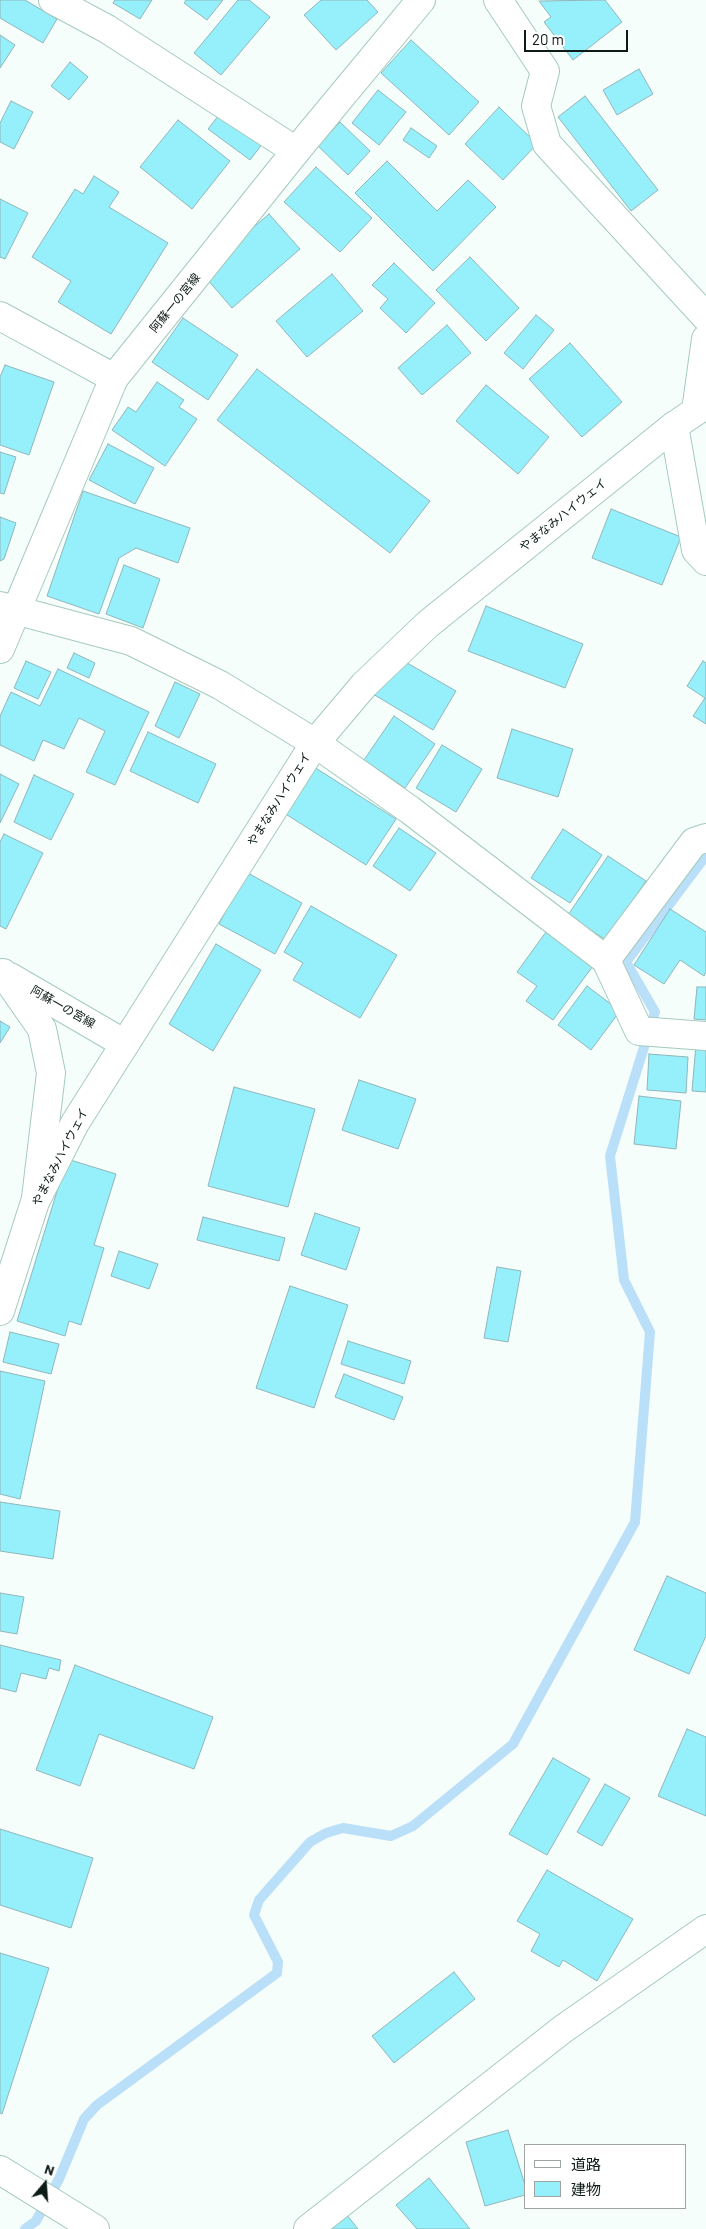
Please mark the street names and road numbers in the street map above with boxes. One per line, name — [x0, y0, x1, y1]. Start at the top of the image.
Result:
street label: 阿蘇一の宮線 — [147, 270, 203, 336]
street label: やまなみハイウェイ — [517, 475, 609, 555]
street label: やまなみハイウェイ — [244, 749, 314, 849]
street label: 阿蘇一の宮線 — [28, 983, 98, 1031]
street label: やまなみハイウェイ — [29, 1106, 91, 1208]

